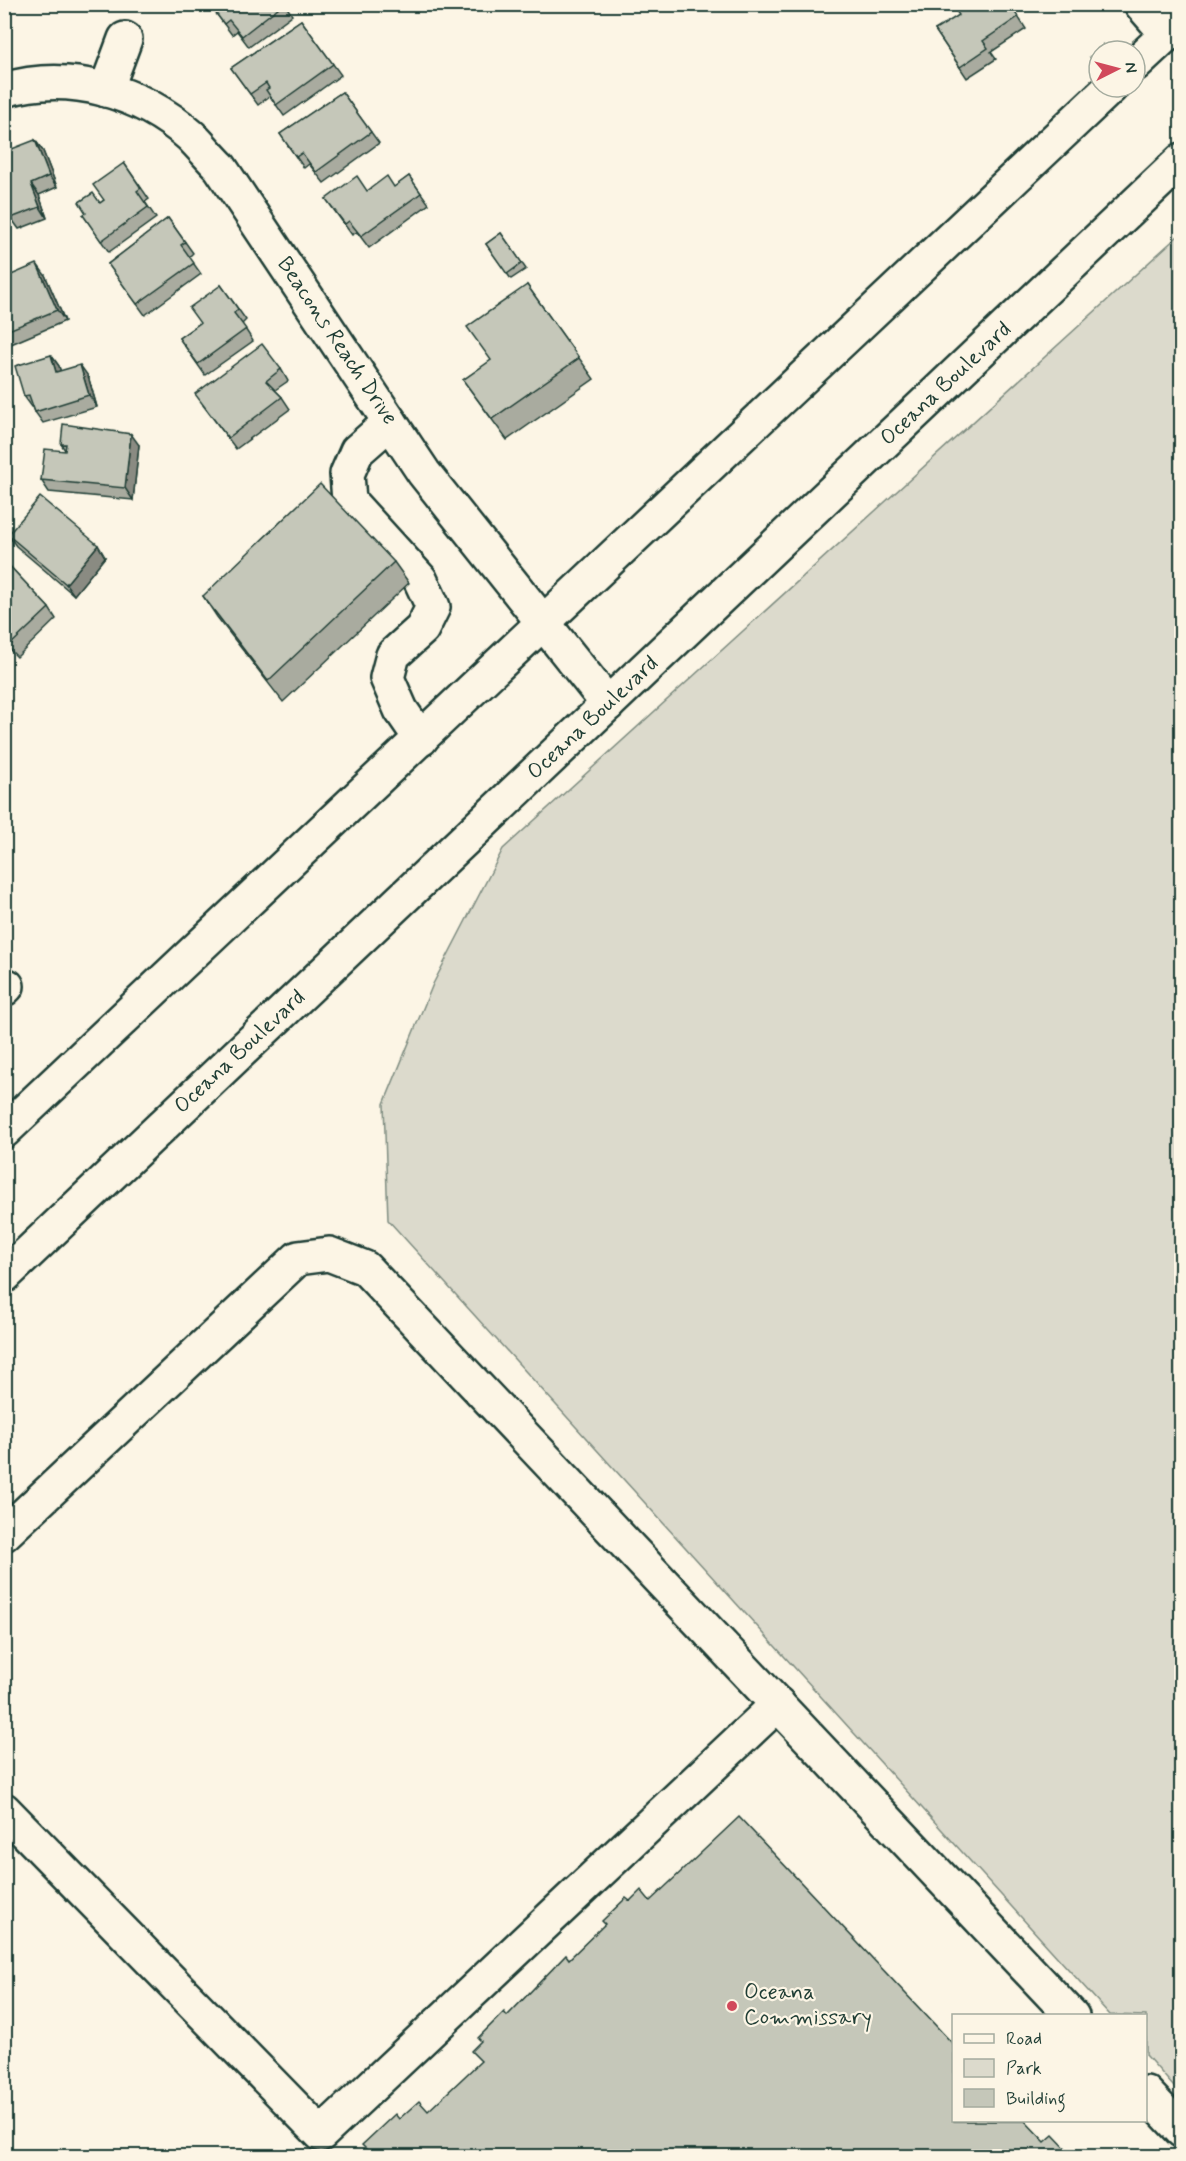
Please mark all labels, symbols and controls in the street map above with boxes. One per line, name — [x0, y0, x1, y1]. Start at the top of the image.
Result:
north arrow — [1087, 39, 1147, 99]
text: N — [1119, 61, 1141, 74]
street label: Beacons Reach Drive — [270, 252, 404, 430]
street label: Oceana Boulevard — [874, 316, 1018, 452]
street label: Oceana Boulevard — [521, 650, 665, 786]
street label: Oceana Boulevard — [168, 984, 312, 1120]
place label: Oceana Commissary — [744, 1979, 872, 2032]
marker: Oceana Commissary — [725, 1999, 739, 2013]
legend — [952, 2014, 1147, 2122]
text: Road — [1006, 2027, 1042, 2051]
text: Park — [1006, 2057, 1042, 2081]
text: Building — [1006, 2087, 1066, 2113]

